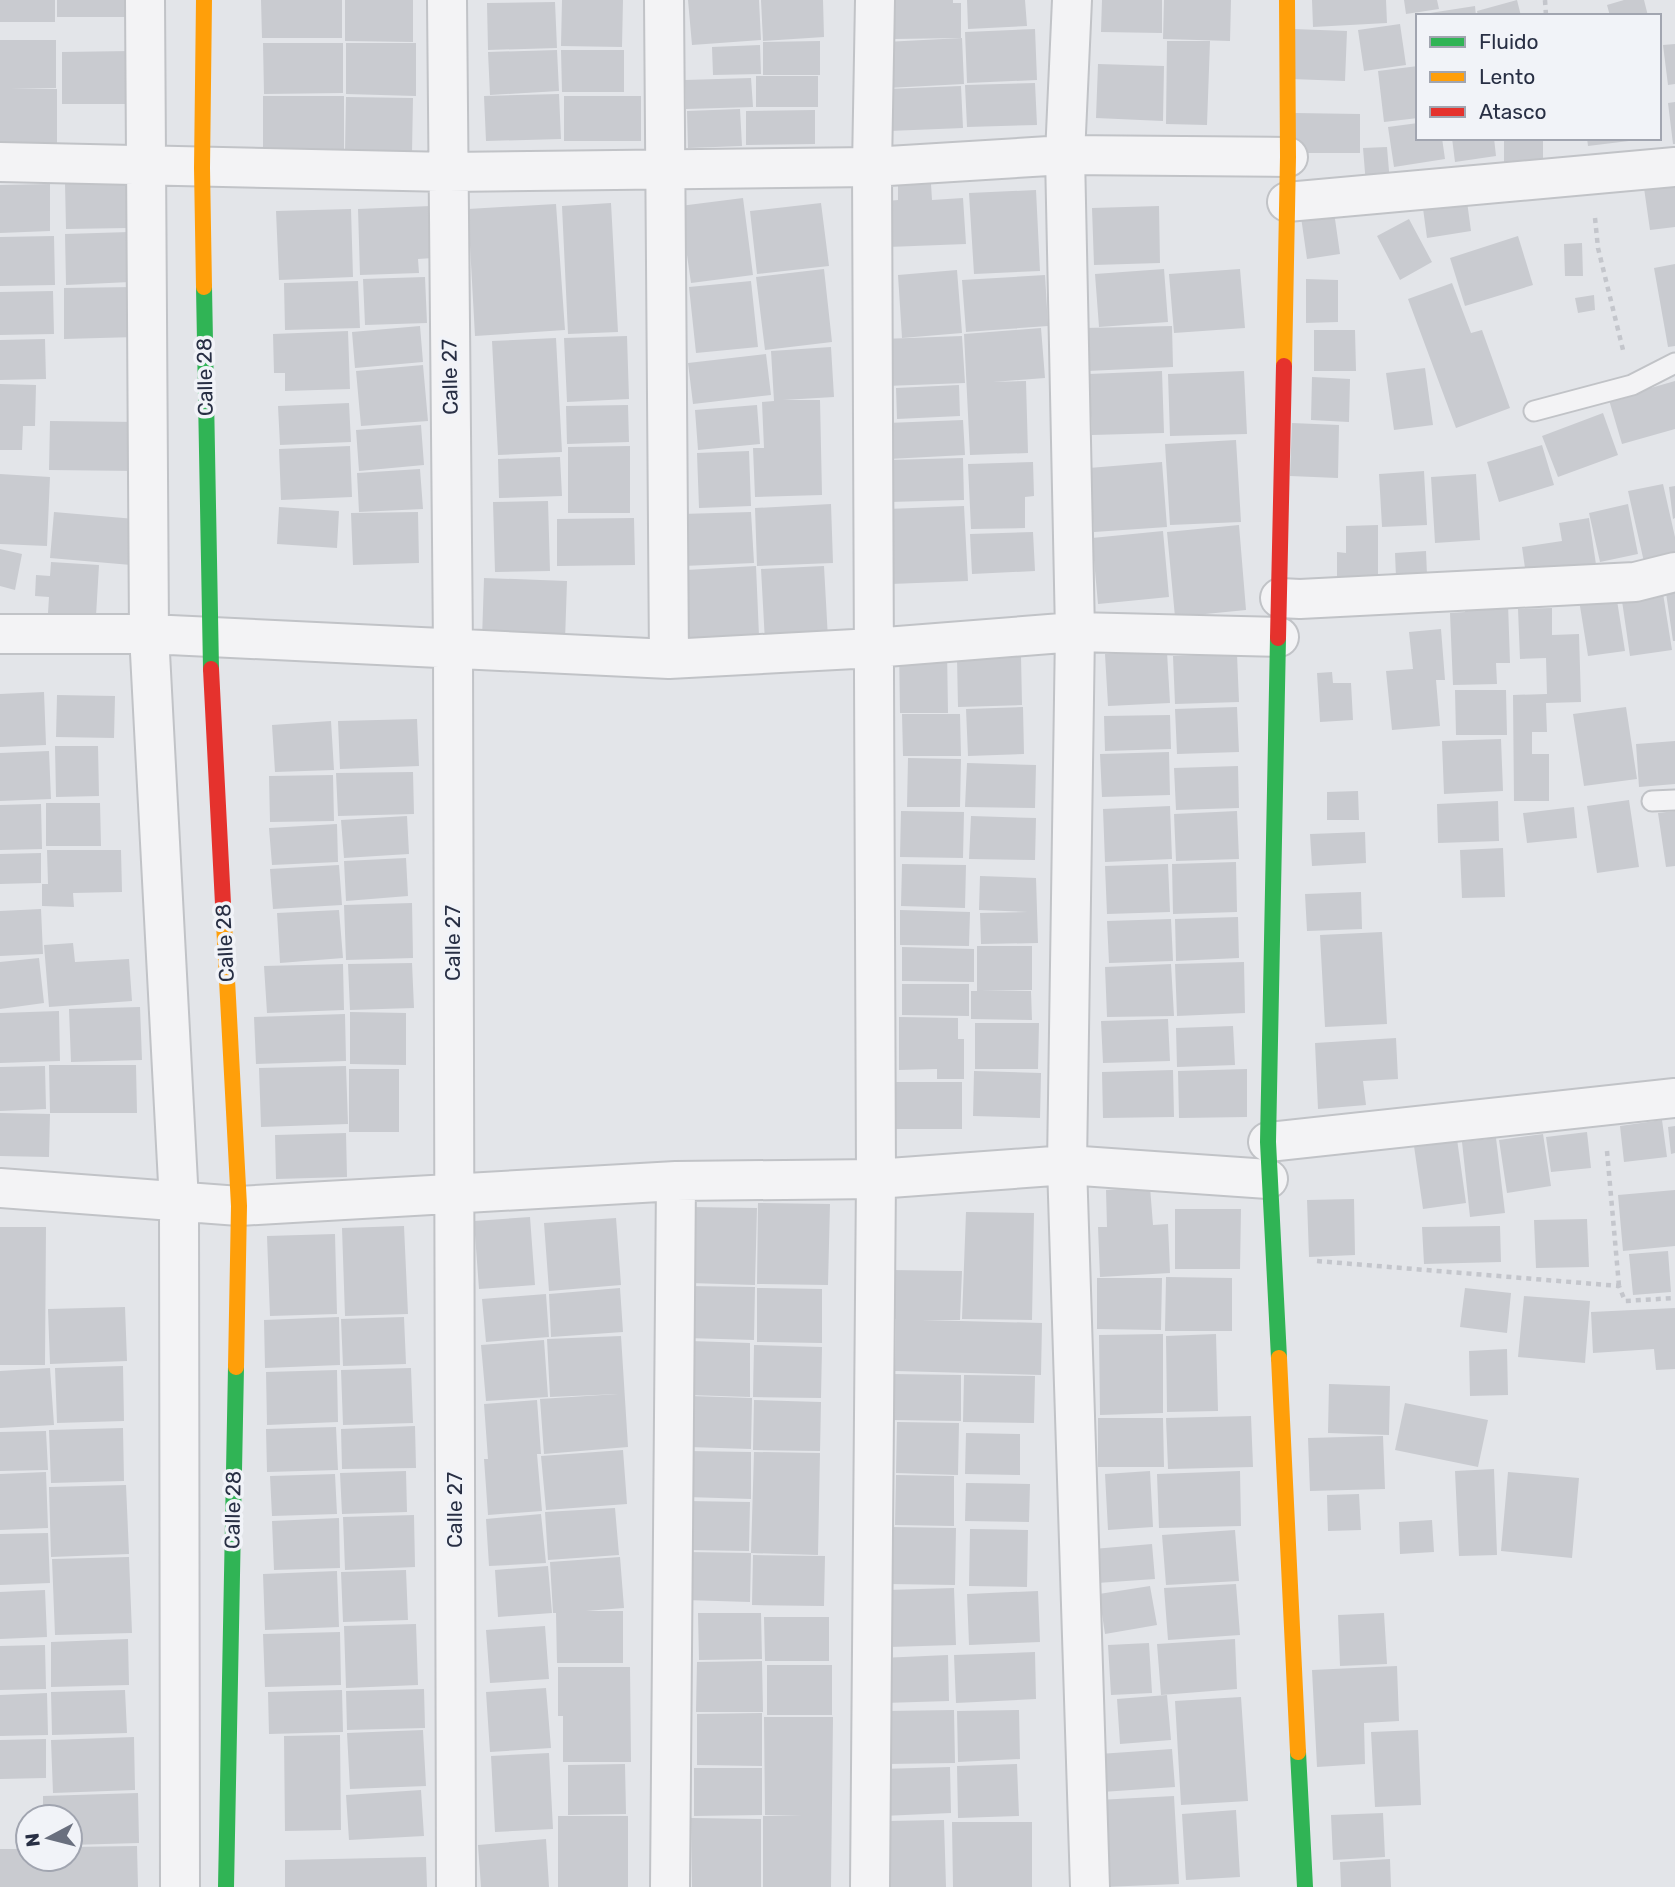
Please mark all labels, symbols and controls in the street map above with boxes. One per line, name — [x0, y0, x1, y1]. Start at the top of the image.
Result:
legend — [1416, 14, 1661, 140]
text: Fluido — [1479, 29, 1539, 54]
text: Lento — [1479, 64, 1535, 89]
text: Atasco — [1479, 99, 1547, 124]
street label: Calle 28 — [191, 338, 218, 416]
street label: Calle 27 — [436, 339, 463, 415]
street label: Calle 28 — [210, 903, 239, 983]
street label: Calle 27 — [440, 905, 465, 981]
street label: Calle 28 — [219, 1471, 246, 1549]
street label: Calle 27 — [442, 1472, 467, 1548]
north arrow — [14, 1803, 84, 1873]
text: N — [20, 1832, 45, 1848]

